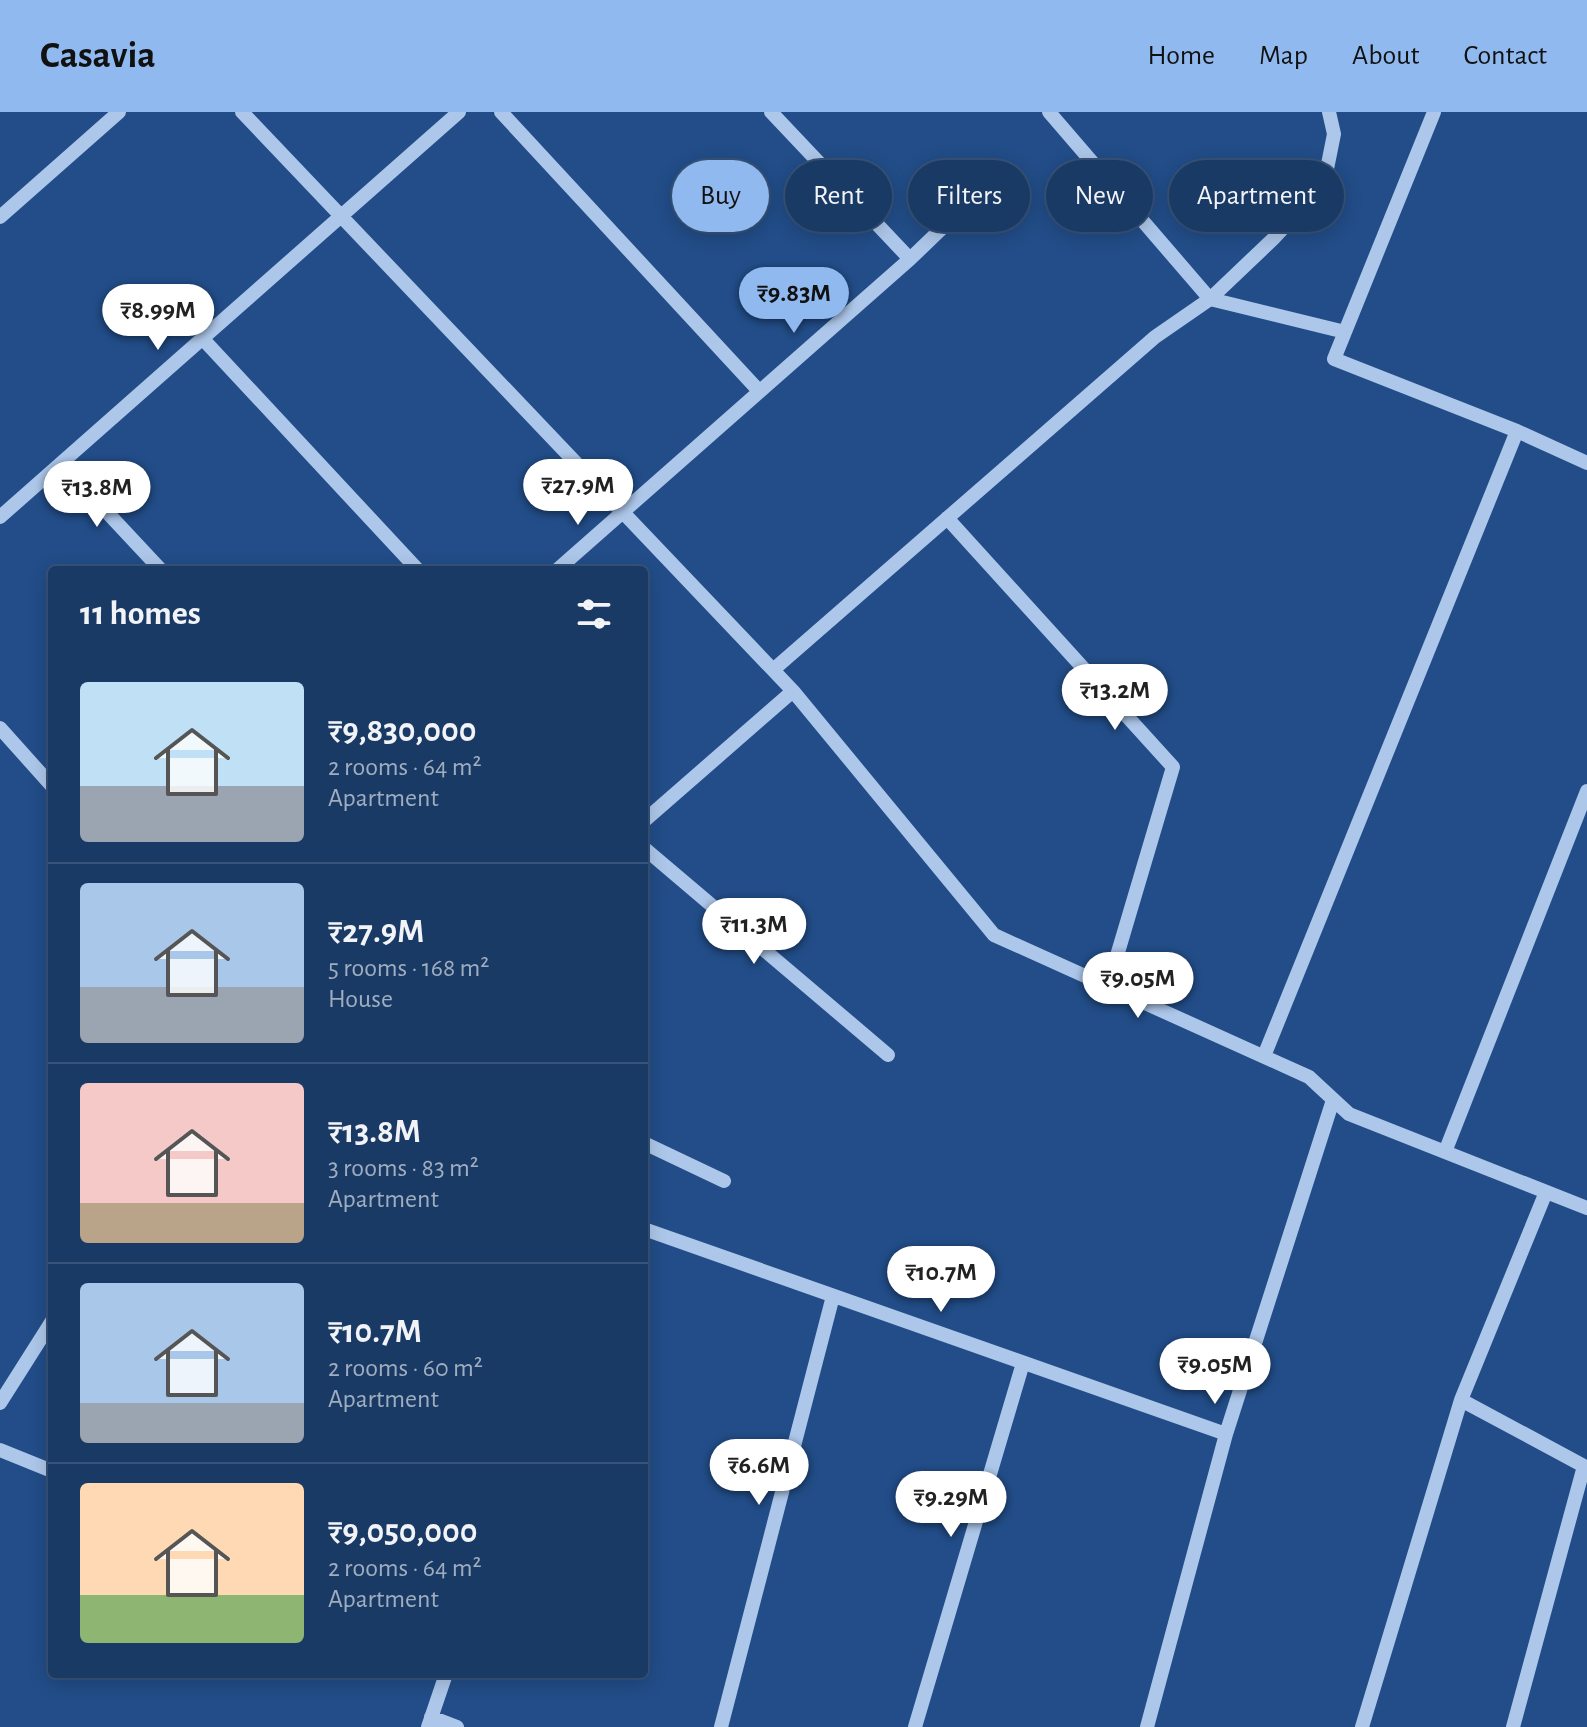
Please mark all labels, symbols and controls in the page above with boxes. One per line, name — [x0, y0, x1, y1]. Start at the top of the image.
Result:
text: Casavia — [40, 37, 156, 75]
text: Home — [1148, 42, 1215, 70]
text: Map — [1259, 42, 1308, 70]
text: About — [1352, 42, 1420, 70]
text: Contact — [1464, 42, 1547, 70]
chip: Buy — [672, 160, 769, 232]
chip: Rent — [785, 160, 892, 232]
chip: Filters — [908, 160, 1030, 232]
chip: New — [1046, 160, 1153, 232]
chip: Apartment — [1169, 160, 1344, 232]
pin: ₹9.83M — [729, 267, 859, 335]
text: ₹9.83M — [757, 280, 831, 306]
pin: ₹8.99M — [93, 284, 223, 352]
text: ₹8.99M — [120, 297, 196, 323]
pin: ₹27.9M — [513, 459, 643, 527]
pin: ₹13.8M — [32, 461, 162, 529]
text: ₹27.9M — [541, 472, 615, 498]
text: ₹13.8M — [62, 474, 132, 500]
icon: filters — [572, 592, 616, 636]
text: 11 homes — [80, 597, 201, 631]
pin: ₹13.2M — [1050, 664, 1180, 732]
text: ₹13.2M — [1080, 677, 1150, 703]
icon: home — [144, 714, 240, 810]
text: ₹9,830,000 — [328, 714, 477, 748]
text: 2 rooms · 64 m² — [328, 754, 482, 780]
text: Apartment — [328, 785, 439, 811]
pin: ₹11.3M — [689, 898, 819, 966]
text: ₹11.3M — [720, 911, 788, 937]
icon: home — [144, 915, 240, 1011]
text: ₹27.9M — [328, 915, 424, 949]
pin: ₹9.05M — [1073, 952, 1203, 1020]
text: 5 rooms · 168 m² — [328, 955, 489, 981]
text: ₹9.05M — [1101, 965, 1175, 991]
text: House — [328, 986, 393, 1012]
icon: home — [144, 1115, 240, 1211]
text: ₹13.8M — [328, 1115, 421, 1149]
text: 3 rooms · 83 m² — [328, 1155, 479, 1181]
text: Apartment — [328, 1186, 439, 1212]
pin: ₹10.7M — [876, 1246, 1006, 1314]
text: ₹10.7M — [905, 1259, 977, 1285]
icon: home — [144, 1315, 240, 1411]
text: ₹10.7M — [328, 1315, 422, 1349]
pin: ₹9.05M — [1150, 1338, 1280, 1406]
text: ₹9.05M — [1178, 1351, 1252, 1377]
text: 2 rooms · 60 m² — [328, 1355, 483, 1381]
text: Apartment — [328, 1386, 439, 1412]
pin: ₹6.6M — [703, 1439, 815, 1507]
text: ₹6.6M — [728, 1452, 790, 1478]
pin: ₹9.29M — [886, 1471, 1016, 1539]
text: ₹9.29M — [914, 1484, 988, 1510]
icon: home — [144, 1515, 240, 1611]
text: ₹9,050,000 — [328, 1515, 478, 1549]
text: 2 rooms · 64 m² — [328, 1555, 482, 1581]
text: Apartment — [328, 1586, 439, 1612]

